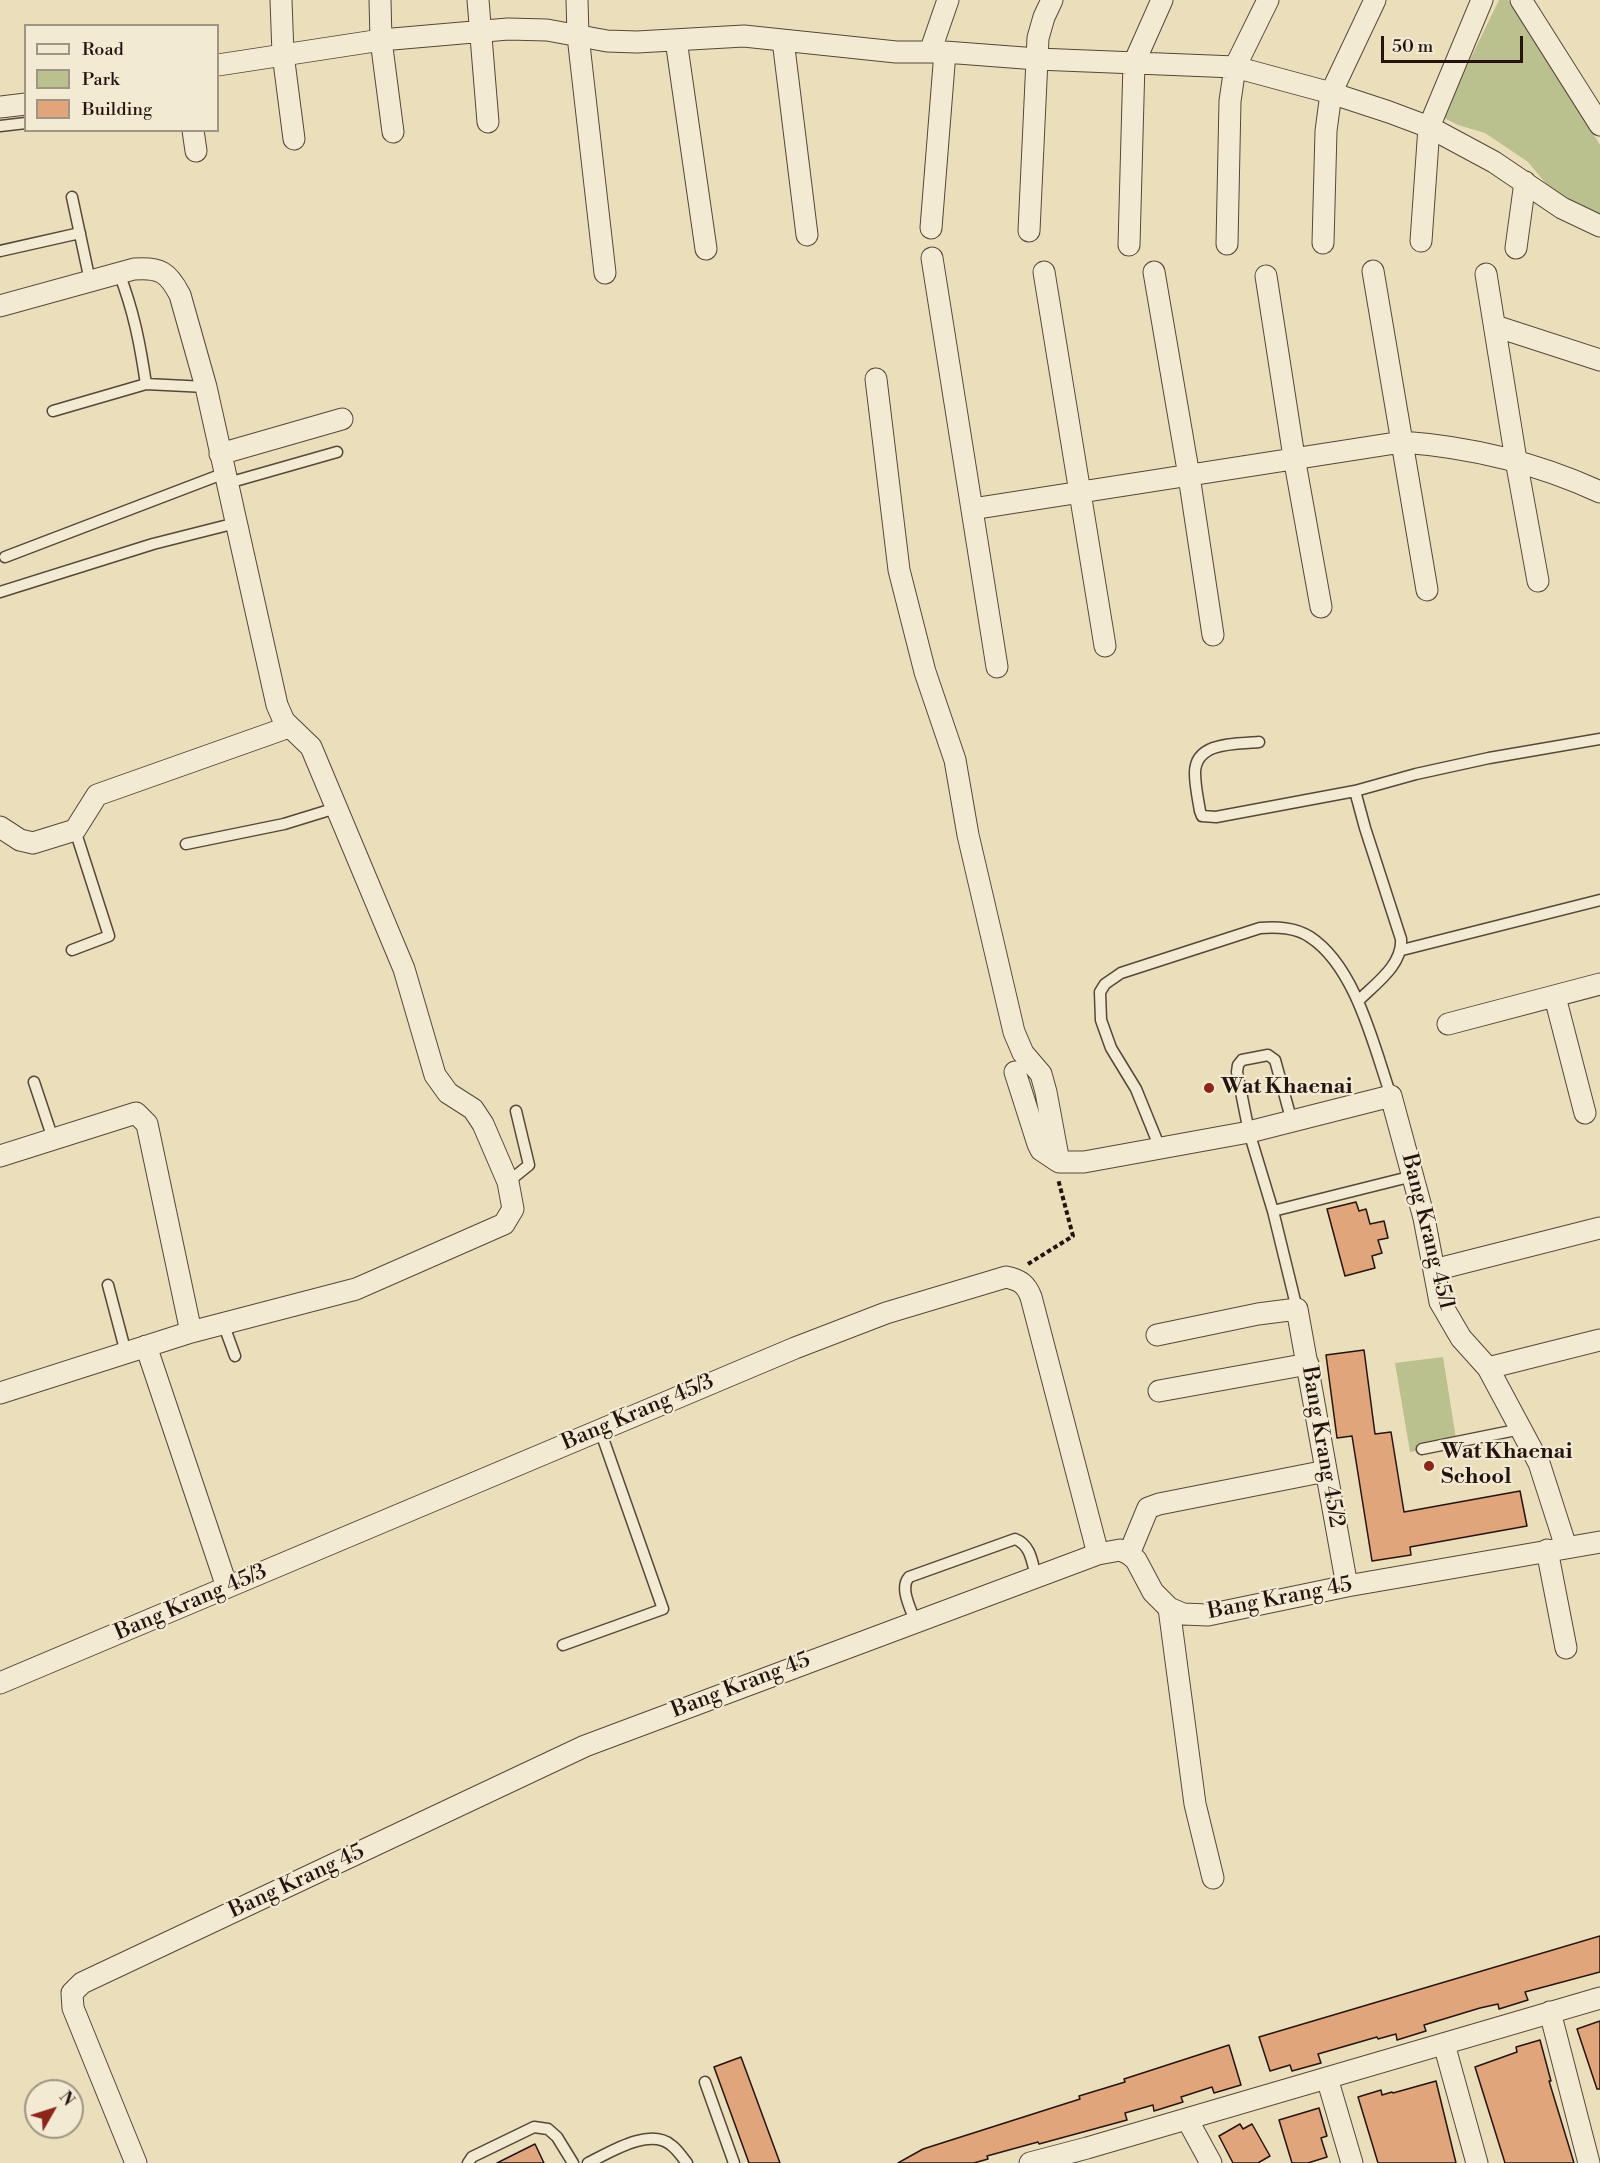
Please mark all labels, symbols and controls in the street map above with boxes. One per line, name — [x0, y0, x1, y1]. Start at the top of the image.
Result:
legend — [24, 24, 219, 132]
scale bar — [1384, 24, 1526, 62]
text: 50 m — [1392, 35, 1433, 58]
text: Road — [82, 38, 124, 61]
text: Park — [82, 68, 119, 91]
text: Building — [82, 98, 152, 121]
place label: Wat Khaenai — [1221, 1075, 1352, 1101]
marker: Wat Khaenai — [1202, 1081, 1216, 1095]
street label: Bang Krang 45/1 — [1395, 1151, 1459, 1313]
street label: Bang Krang 45/2 — [1295, 1364, 1349, 1530]
street label: Bang Krang 45/3 — [558, 1369, 718, 1457]
place label: Wat Khaenai School — [1441, 1440, 1572, 1492]
marker: Wat Khaenai School — [1422, 1459, 1436, 1473]
street label: Bang Krang 45/3 — [111, 1559, 271, 1647]
street label: Bang Krang 45 — [1206, 1572, 1354, 1626]
street label: Bang Krang 45 — [668, 1647, 814, 1725]
street label: Bang Krang 45 — [225, 1839, 369, 1925]
north arrow — [24, 2079, 84, 2139]
text: N — [55, 2088, 78, 2110]

